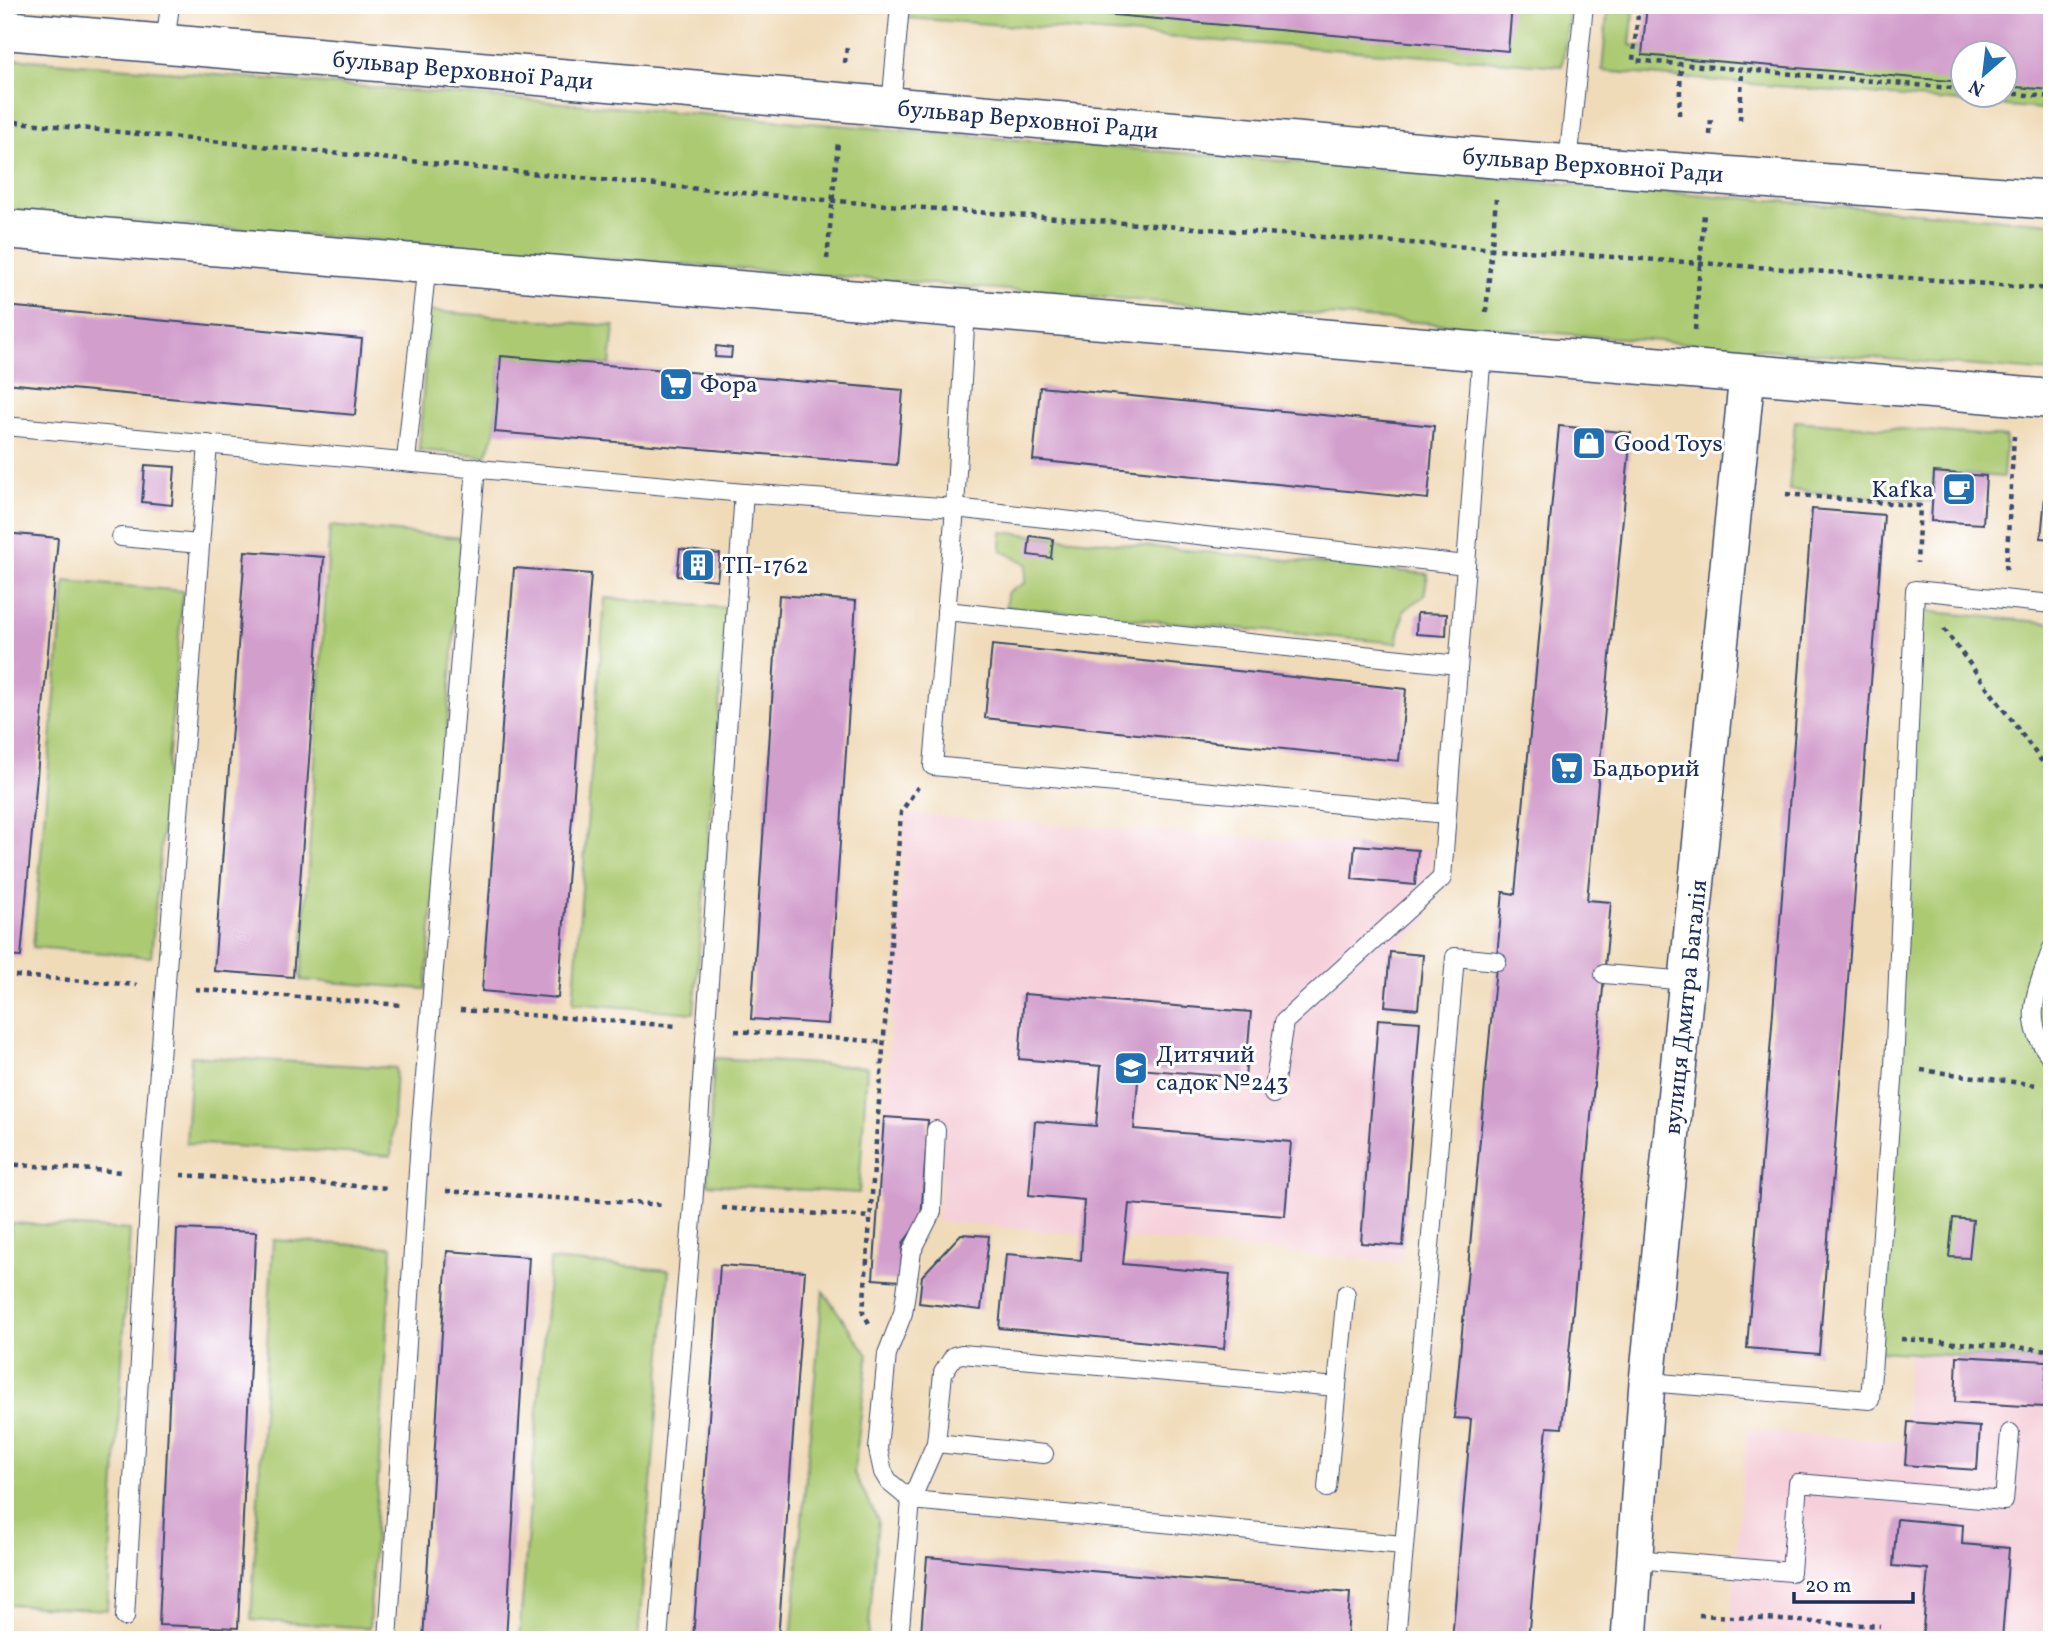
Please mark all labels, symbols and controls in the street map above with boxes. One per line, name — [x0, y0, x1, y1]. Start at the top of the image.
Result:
north arrow — [1948, 38, 2018, 108]
street label: бульвар Верховної Ради — [331, 44, 595, 100]
text: N — [1965, 72, 1989, 102]
street label: бульвар Верховної Ради — [896, 93, 1160, 149]
street label: бульвар Верховної Ради — [1461, 141, 1724, 193]
supermarket icon: Фора — [657, 365, 695, 403]
place label: Фора — [700, 369, 758, 403]
shop icon: Good Toys — [1570, 424, 1608, 462]
place label: Good Toys — [1614, 428, 1723, 462]
cafe icon: Kafka — [1940, 470, 1978, 508]
place label: Kafka — [1871, 474, 1934, 508]
building icon: ТП-1762 — [679, 546, 717, 584]
place label: ТП-1762 — [722, 550, 809, 584]
supermarket icon: Бадьорий — [1548, 749, 1586, 787]
place label: Бадьорий — [1592, 753, 1700, 787]
street label: вулиця Дмитра Багалія — [1657, 878, 1717, 1136]
place label: Дитячий садок №243 — [1156, 1039, 1288, 1101]
school or university icon: Дитячий садок №243 — [1112, 1049, 1150, 1087]
scale bar — [1794, 1561, 1913, 1605]
text: 20 m — [1805, 1572, 1851, 1601]

